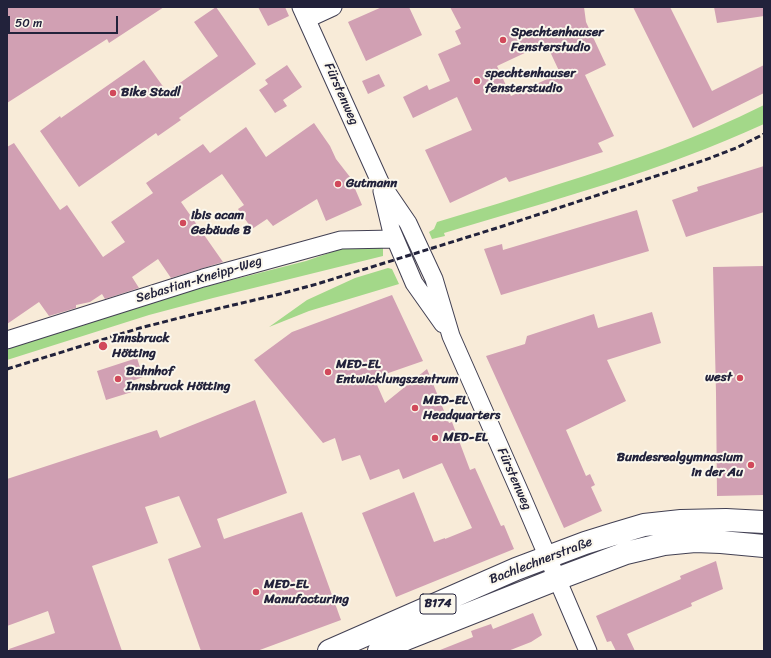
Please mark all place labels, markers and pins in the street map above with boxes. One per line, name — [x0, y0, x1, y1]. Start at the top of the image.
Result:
place label: Spechtenhauser Fensterstudio — [511, 25, 604, 56]
marker: Spechtenhauser Fensterstudio — [498, 35, 508, 45]
place label: spechtenhauser fensterstudio — [485, 66, 576, 97]
marker: spechtenhauser fensterstudio — [472, 76, 482, 86]
place label: Bike Stadl — [121, 85, 181, 101]
marker: Bike Stadl — [108, 88, 118, 98]
place label: Gutmann — [346, 176, 397, 192]
marker: Gutmann — [333, 179, 343, 189]
place label: ibis acam Gebäude B — [191, 208, 251, 239]
marker: ibis acam Gebäude B — [178, 218, 188, 228]
place label: Innsbruck Hötting — [112, 331, 169, 362]
marker: Innsbruck Hötting — [97, 340, 109, 352]
place label: MED-EL Entwicklungszentrum — [336, 357, 458, 388]
place label: Bahnhof Innsbruck Hötting — [126, 364, 230, 395]
marker: MED-EL Entwicklungszentrum — [323, 367, 333, 377]
place label: west — [705, 370, 732, 386]
marker: west — [735, 373, 745, 383]
marker: Bahnhof Innsbruck Hötting — [113, 374, 123, 384]
place label: MED-EL Headquarters — [423, 393, 500, 424]
marker: MED-EL Headquarters — [410, 403, 420, 413]
place label: MED-EL — [443, 430, 488, 446]
marker: MED-EL — [430, 433, 440, 443]
place label: Bundesrealgymnasium in der Au — [617, 450, 743, 481]
marker: Bundesrealgymnasium in der Au — [746, 460, 756, 470]
place label: MED-EL Manufacturing — [264, 577, 349, 608]
marker: MED-EL Manufacturing — [251, 587, 261, 597]

